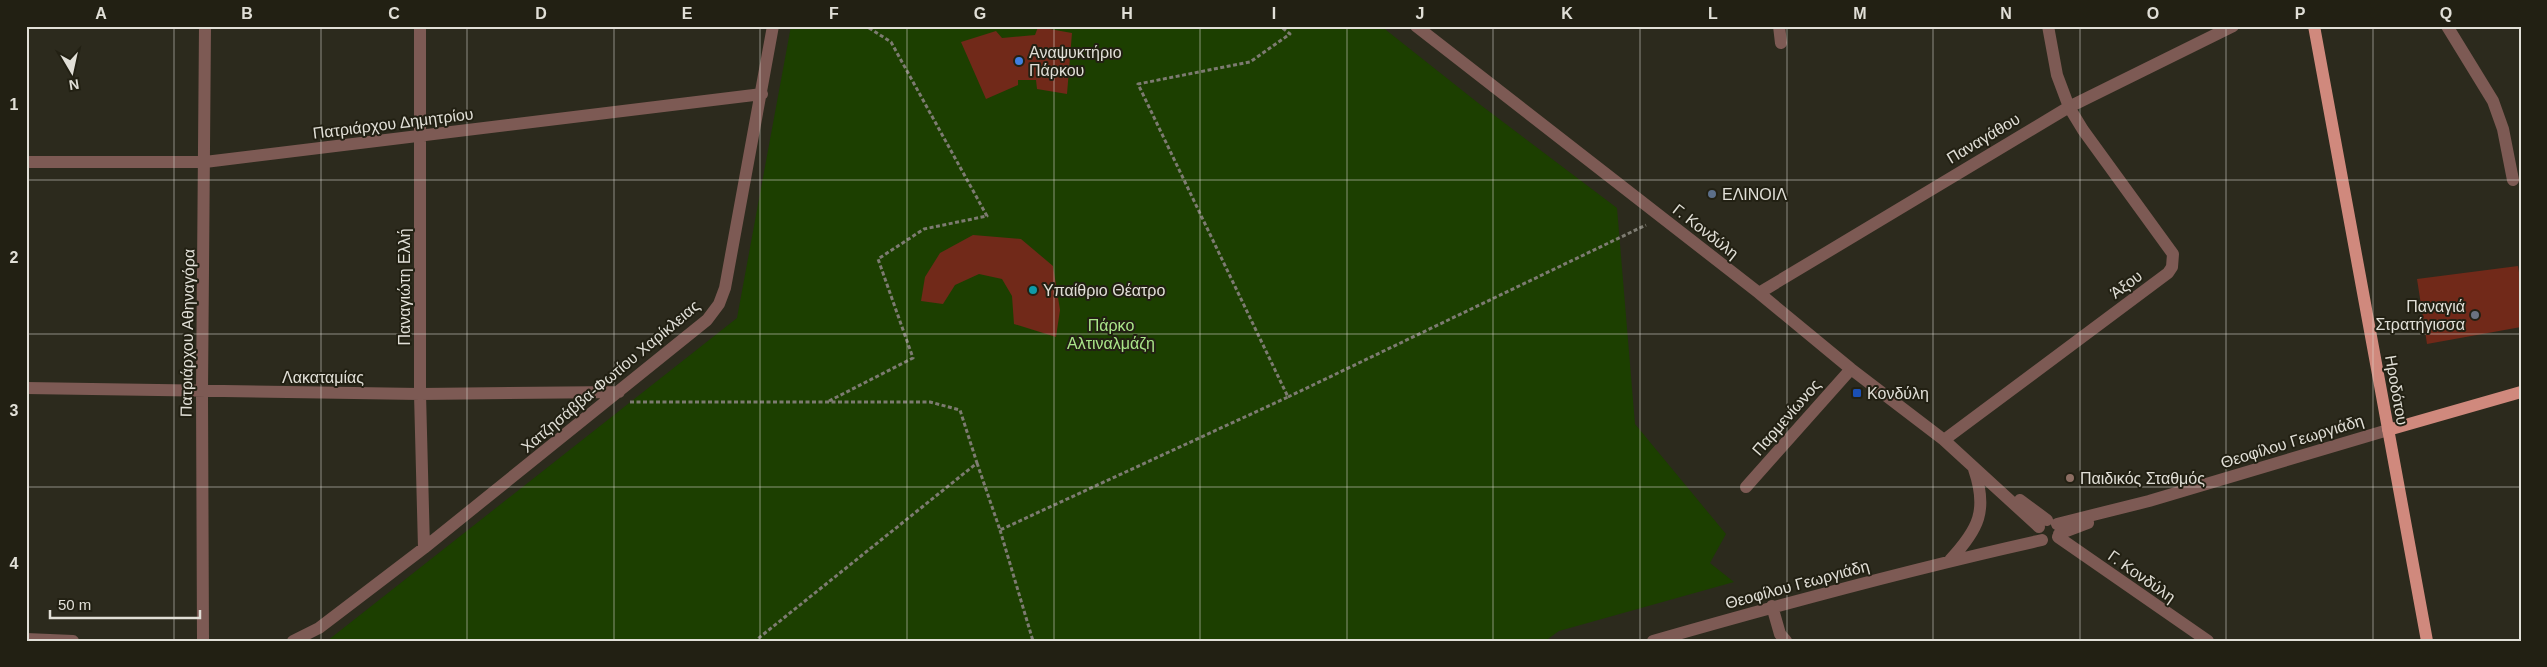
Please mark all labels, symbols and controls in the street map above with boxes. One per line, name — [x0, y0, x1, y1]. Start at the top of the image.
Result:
text: A — [95, 5, 107, 22]
text: B — [241, 5, 253, 22]
text: C — [388, 5, 400, 22]
text: D — [535, 5, 547, 22]
text: E — [682, 5, 693, 22]
text: F — [829, 5, 839, 22]
text: G — [974, 5, 986, 22]
text: H — [1121, 5, 1133, 22]
text: I — [1272, 5, 1276, 22]
text: J — [1416, 5, 1424, 22]
text: K — [1561, 5, 1573, 22]
text: L — [1708, 5, 1718, 22]
text: M — [1853, 5, 1867, 22]
text: N — [2000, 5, 2012, 22]
text: O — [2147, 5, 2159, 22]
text: P — [2295, 5, 2306, 22]
text: Q — [2440, 5, 2452, 22]
place label: Αναψυκτήριο Πάρκου — [1029, 44, 1122, 79]
north arrow — [48, 48, 98, 98]
marker: Αναψυκτήριο Πάρκου — [1013, 55, 1025, 67]
text: N — [68, 76, 80, 94]
text: 1 — [10, 96, 19, 113]
street label: Πατριάρχου Δημητρίου — [312, 105, 474, 142]
street label: Παναγάθου — [1944, 110, 2023, 167]
place label: ΕΛΙΝΟΙΛ — [1722, 186, 1787, 203]
marker: ΕΛΙΝΟΙΛ — [1706, 188, 1718, 200]
street label: Γ. Κονδύλη — [1670, 201, 1742, 262]
street label: Παναγιώτη Ελλή — [396, 228, 413, 346]
text: 2 — [10, 249, 19, 266]
street label: Πατριάρχου Αθηναγόρα — [178, 249, 197, 417]
street label: Άξου — [2107, 267, 2146, 303]
place label: Υπαίθριο Θέατρο — [1043, 282, 1165, 299]
marker: Υπαίθριο Θέατρο — [1027, 284, 1039, 296]
street label: Χατζησάββα-Φωτίου Χαρίκλειας — [518, 297, 704, 457]
place label: Παναγιά Στρατήγισσα — [2375, 298, 2465, 333]
marker: Παναγιά Στρατήγισσα — [2469, 309, 2481, 321]
park label: Πάρκο Αλτιναλμάζη — [1067, 317, 1155, 353]
street label: Ηροδότου — [2382, 354, 2411, 426]
street label: Λακαταμίας — [282, 369, 364, 386]
street label: Παρμενίωνος — [1749, 376, 1824, 459]
place label: Κονδύλη — [1867, 385, 1929, 402]
marker: Κονδύλη — [1851, 387, 1863, 399]
text: 3 — [10, 402, 19, 419]
street label: Θεοφίλου Γεωργιάδη — [2219, 412, 2366, 471]
place label: Παιδικός Σταθμός — [2080, 470, 2205, 487]
marker: Παιδικός Σταθμός — [2064, 472, 2076, 484]
street label: Γ. Κονδύλη — [2105, 547, 2178, 606]
text: 4 — [10, 555, 19, 572]
street label: Θεοφίλου Γεωργιάδη — [1723, 557, 1871, 612]
scale bar — [50, 587, 200, 619]
text: 50 m — [58, 596, 91, 613]

